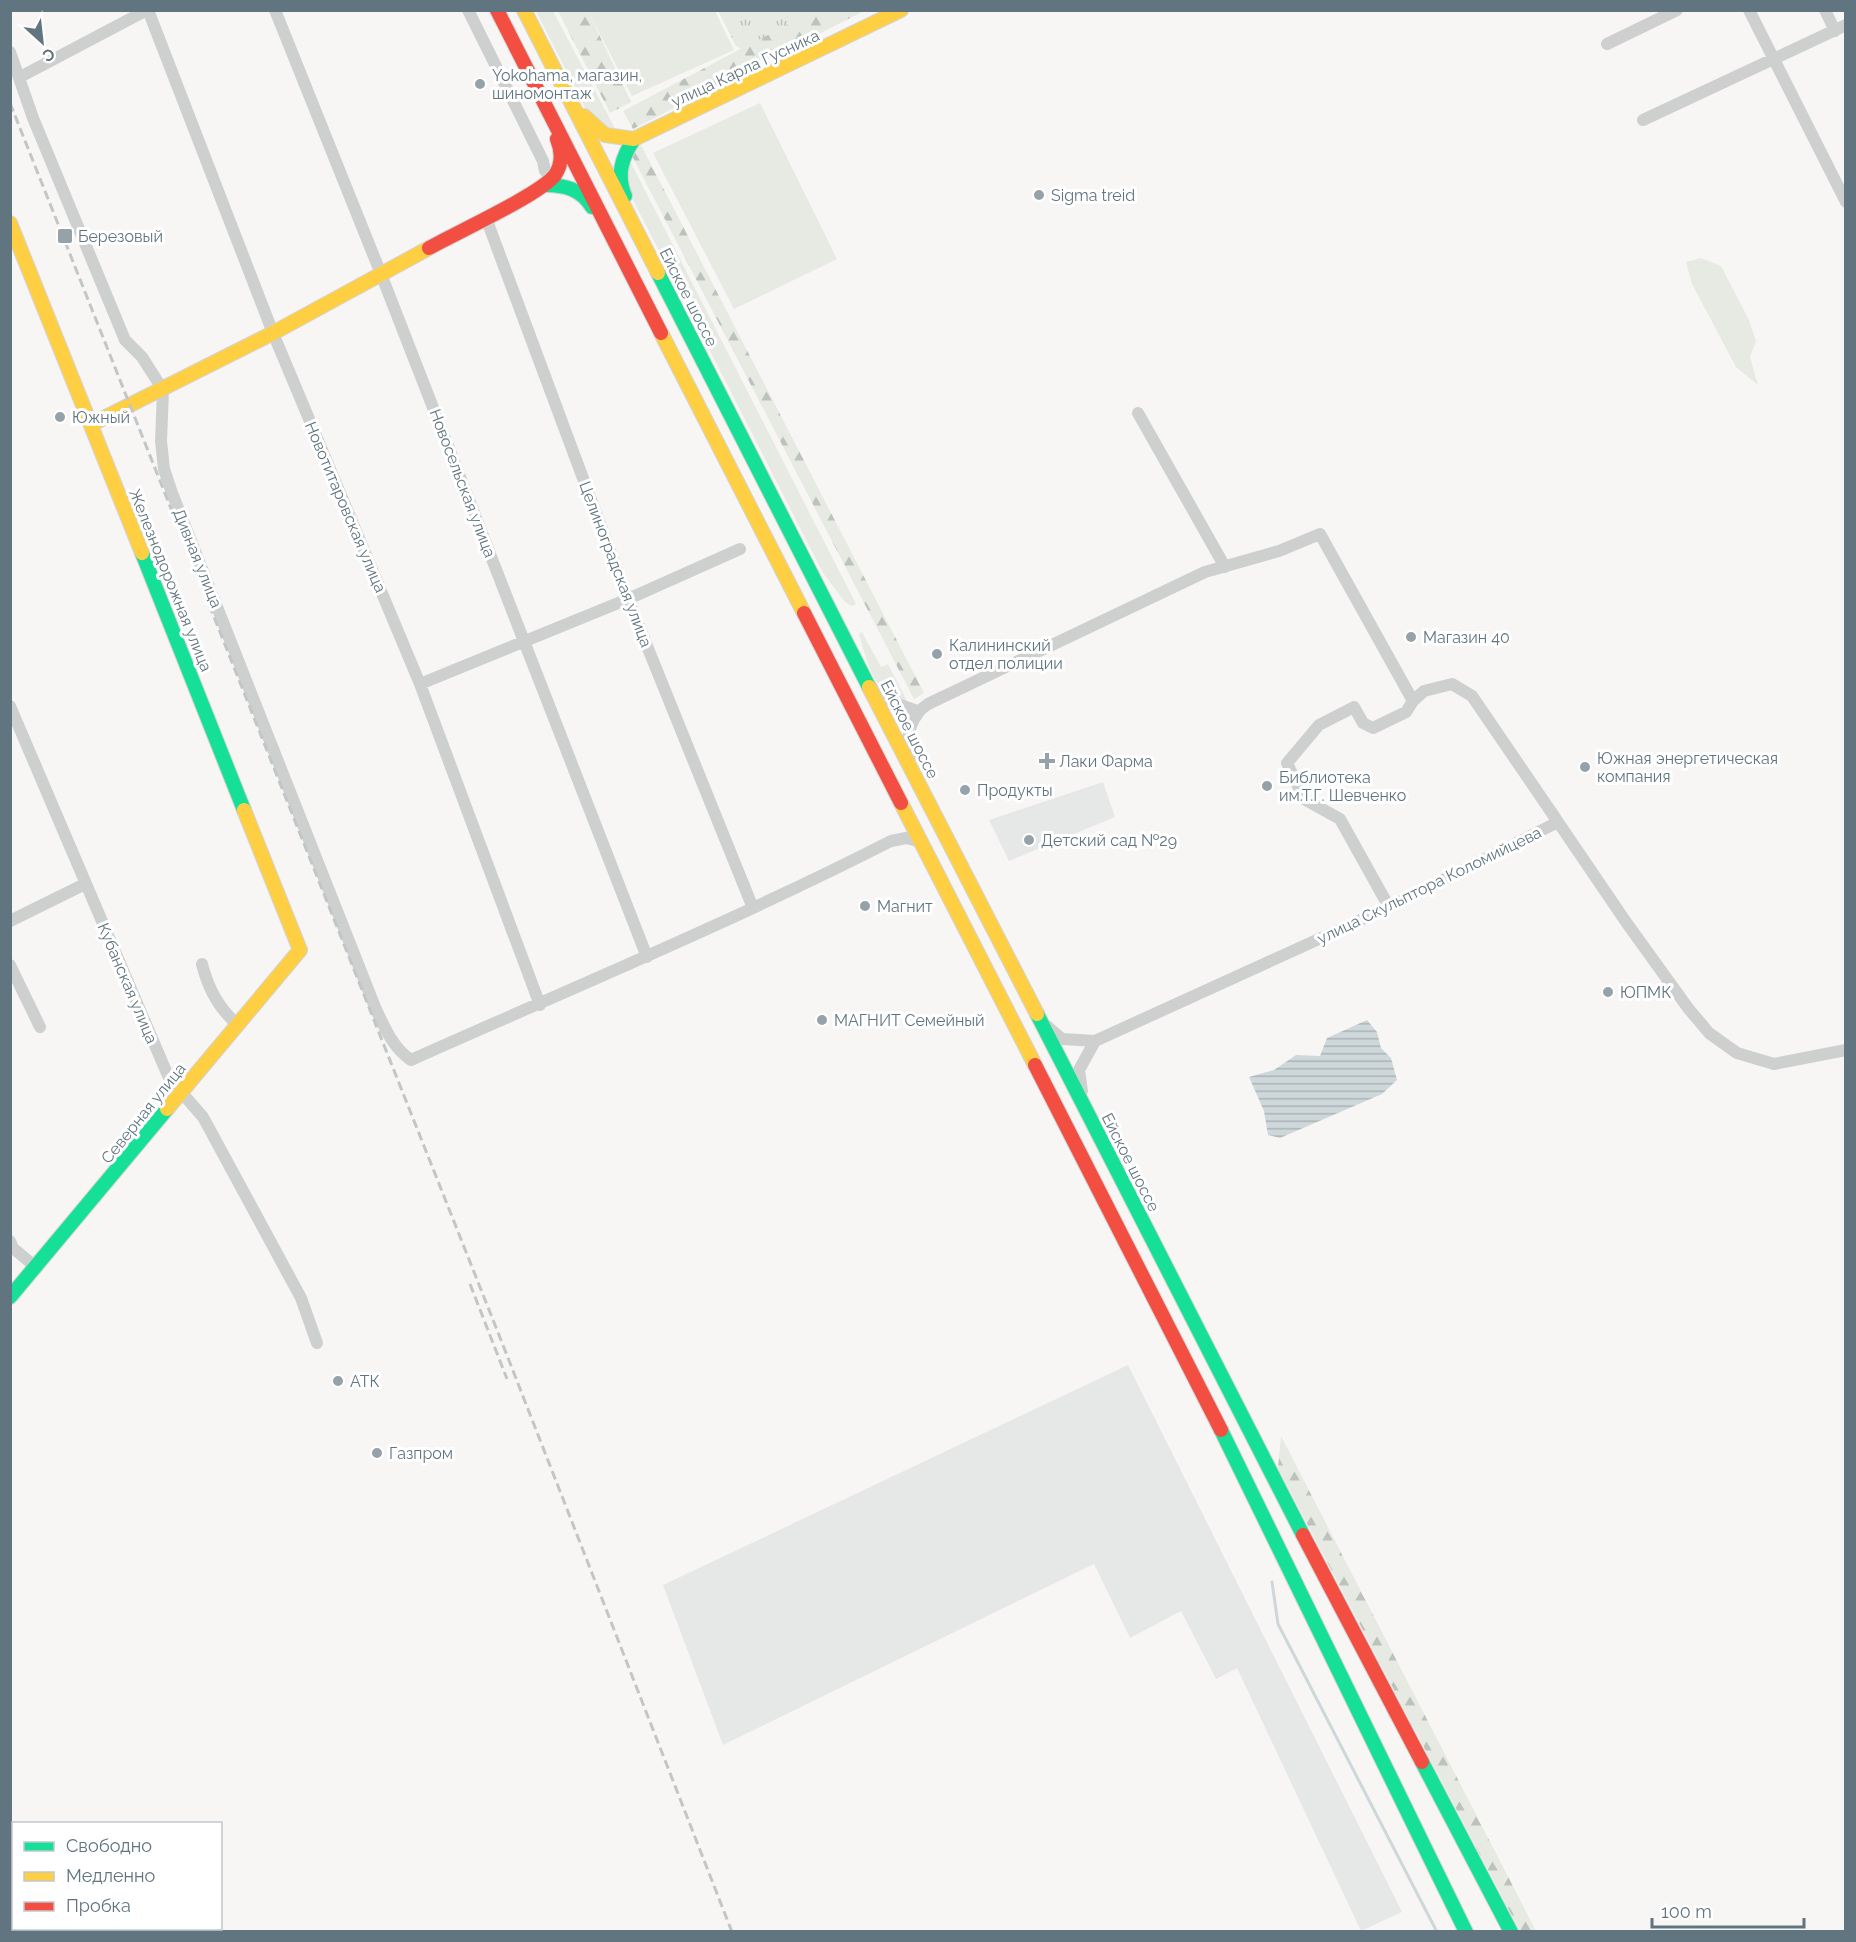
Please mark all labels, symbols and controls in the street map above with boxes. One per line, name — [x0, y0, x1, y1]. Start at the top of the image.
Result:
north arrow — [12, 12, 72, 72]
street label: улица Карла Гусника — [668, 26, 822, 111]
text: С — [39, 44, 58, 66]
place label: Yokohama, магазин, шиномонтаж — [492, 66, 642, 103]
marker: Yokohama, магазин, шиномонтаж — [473, 77, 487, 91]
place label: Sigma treid — [1051, 186, 1135, 205]
marker: Sigma treid — [1032, 188, 1046, 202]
marker: Березовый — [56, 227, 74, 245]
place label: Березовый — [78, 227, 163, 246]
street label: Ейское шоссе — [656, 245, 722, 350]
street label: Новосельская улица — [425, 406, 500, 560]
place label: Южный — [72, 408, 130, 427]
marker: Южный — [53, 410, 67, 424]
street label: Новотитаровская улица — [301, 419, 390, 595]
street label: Целиноградская улица — [575, 479, 656, 650]
street label: Железнодорожная улица — [125, 486, 216, 674]
street label: Дивная улица — [169, 506, 226, 611]
place label: Магазин 40 — [1423, 628, 1510, 647]
marker: Магазин 40 — [1404, 630, 1418, 644]
place label: Калининский отдел полиции — [949, 636, 1063, 673]
marker: Калининский отдел полиции — [930, 647, 944, 661]
street label: Ейское шоссе — [877, 677, 943, 782]
place label: Южная энергетическая компания — [1597, 749, 1778, 786]
place label: Лаки Фарма — [1059, 752, 1153, 771]
marker: Лаки Фарма — [1040, 754, 1054, 768]
marker: Южная энергетическая компания — [1578, 760, 1592, 774]
place label: Библиотека им.Т.Г. Шевченко — [1279, 768, 1406, 805]
marker: Библиотека им.Т.Г. Шевченко — [1260, 779, 1274, 793]
place label: Продукты — [977, 781, 1053, 800]
marker: Продукты — [958, 783, 972, 797]
street label: улица Скульптора Коломийцева — [1314, 823, 1544, 948]
place label: Детский сад №29 — [1041, 831, 1177, 850]
marker: Детский сад №29 — [1022, 833, 1036, 847]
place label: Магнит — [877, 897, 933, 916]
marker: Магнит — [858, 899, 872, 913]
street label: Кубанская улица — [94, 920, 161, 1046]
place label: ЮПМК — [1620, 983, 1671, 1002]
marker: ЮПМК — [1601, 985, 1615, 999]
place label: МАГНИТ Семейный — [834, 1011, 985, 1030]
marker: МАГНИТ Семейный — [815, 1013, 829, 1027]
street label: Северная улица — [97, 1059, 190, 1167]
street label: Ейское шоссе — [1098, 1110, 1164, 1215]
place label: АТК — [350, 1372, 380, 1391]
marker: АТК — [331, 1374, 345, 1388]
place label: Газпром — [389, 1444, 453, 1463]
marker: Газпром — [370, 1446, 384, 1460]
legend — [12, 1822, 222, 1930]
text: Свободно — [66, 1835, 152, 1856]
text: Медленно — [66, 1865, 155, 1886]
scale bar — [1652, 1891, 1804, 1929]
text: Пробка — [66, 1895, 131, 1916]
text: 100 m — [1661, 1901, 1712, 1922]

